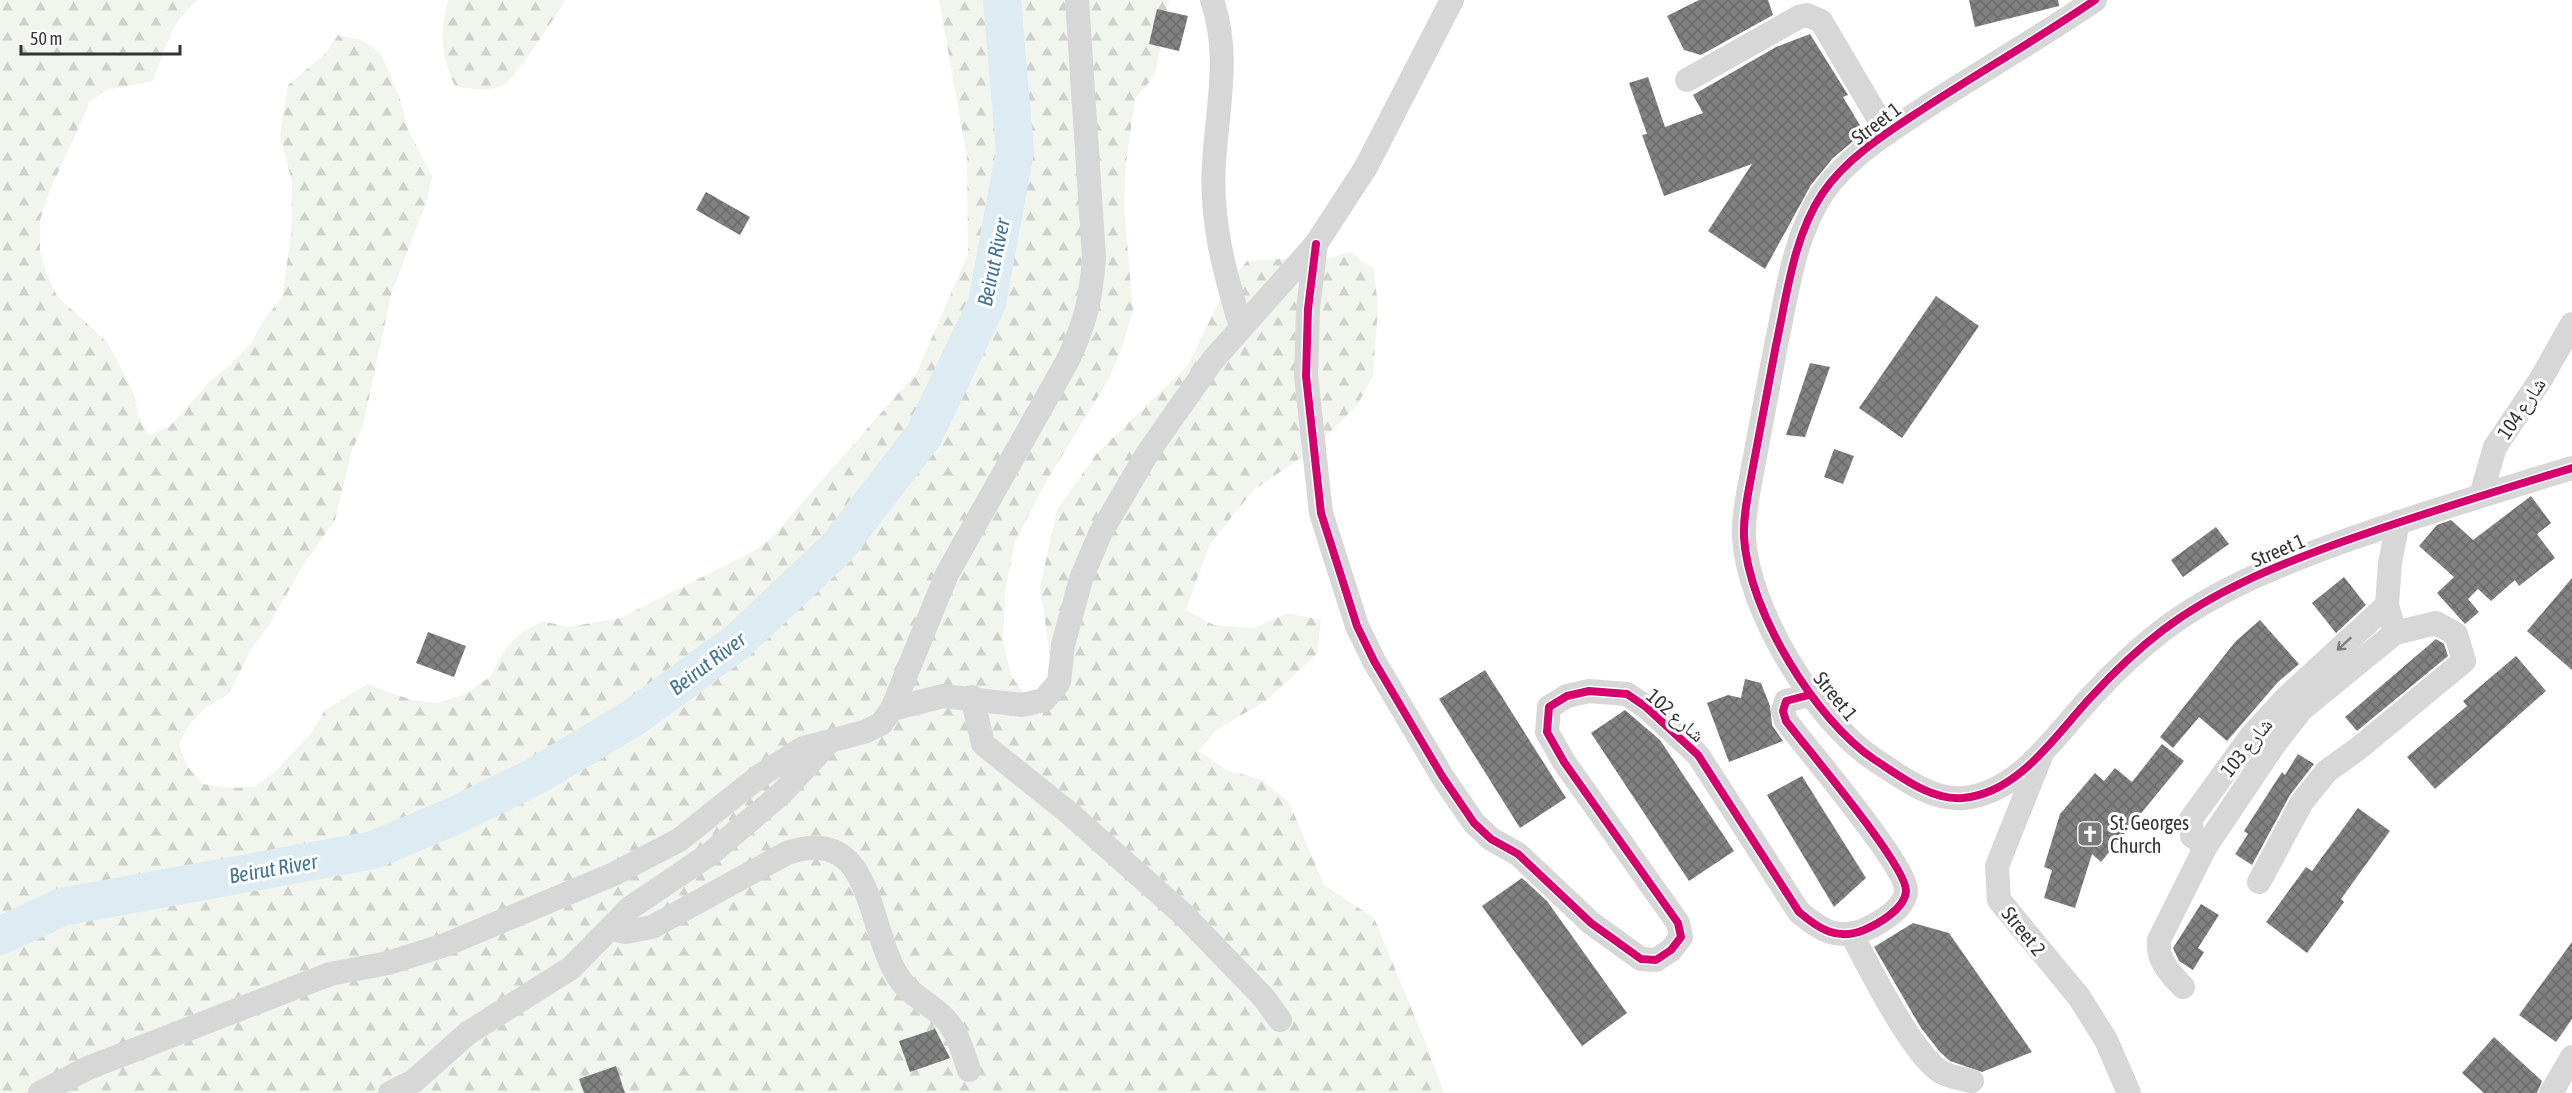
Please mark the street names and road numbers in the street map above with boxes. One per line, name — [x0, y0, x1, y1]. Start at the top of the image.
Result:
street label: Street 1 — [1847, 97, 1905, 149]
street label: شارع 104 — [2492, 373, 2551, 444]
street label: Street 1 — [2248, 528, 2308, 572]
street label: Street 1 — [1809, 667, 1863, 725]
street label: شارع 102 — [1641, 684, 1710, 748]
street label: شارع 103 — [2215, 713, 2278, 782]
street label: Street 2 — [1997, 902, 2051, 960]

